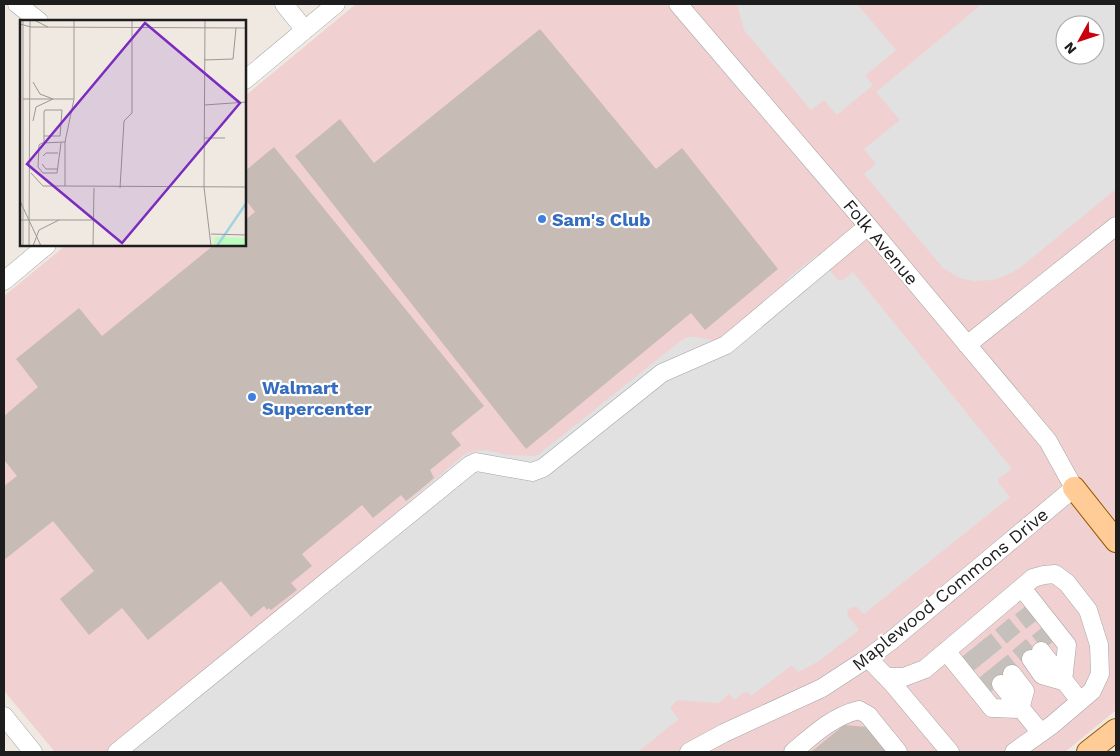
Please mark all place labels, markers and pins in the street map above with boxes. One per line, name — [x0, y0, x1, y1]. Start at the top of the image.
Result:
place label: Sam's Club — [552, 209, 650, 230]
marker: Sam's Club — [536, 213, 548, 225]
place label: Walmart Supercenter — [262, 377, 372, 419]
marker: Walmart Supercenter — [246, 391, 258, 403]

